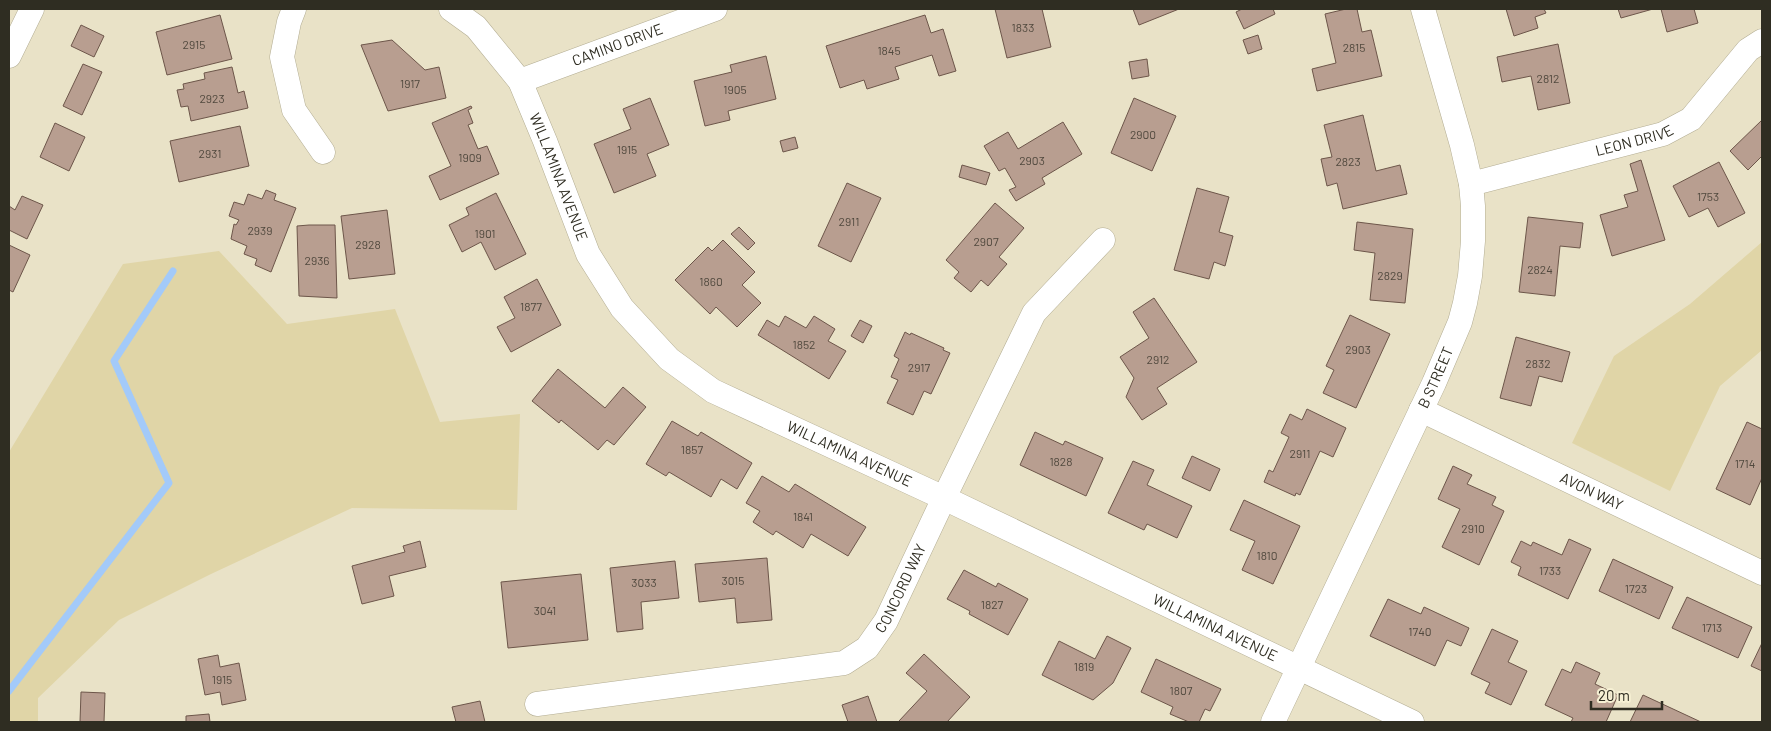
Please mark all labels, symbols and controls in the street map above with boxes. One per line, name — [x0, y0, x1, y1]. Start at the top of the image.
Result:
street label: CAMINO DRIVE — [569, 19, 665, 69]
house number: 1833 — [1012, 20, 1034, 34]
house number: 2915 — [183, 37, 205, 51]
house number: 2815 — [1343, 40, 1365, 54]
house number: 1845 — [877, 43, 901, 57]
house number: 2812 — [1537, 71, 1559, 85]
house number: 1917 — [400, 76, 420, 90]
house number: 1905 — [723, 82, 747, 96]
house number: 2923 — [199, 91, 225, 105]
street label: WILLAMINA AVENUE — [526, 110, 592, 243]
street label: LEON DRIVE — [1593, 120, 1676, 159]
house number: 2900 — [1130, 127, 1156, 141]
house number: 1915 — [617, 142, 637, 156]
house number: 2931 — [199, 146, 221, 160]
house number: 1909 — [458, 150, 482, 164]
house number: 2903 — [1019, 153, 1045, 167]
house number: 2823 — [1335, 154, 1361, 168]
house number: 1753 — [1697, 189, 1719, 203]
house number: 2911 — [839, 214, 859, 228]
house number: 2939 — [247, 223, 273, 237]
house number: 1901 — [474, 226, 496, 240]
house number: 2907 — [973, 234, 999, 248]
house number: 2928 — [355, 237, 381, 251]
house number: 2936 — [304, 253, 330, 267]
house number: 2824 — [1527, 262, 1553, 276]
house number: 2829 — [1377, 268, 1403, 282]
house number: 1860 — [699, 274, 723, 288]
house number: 1877 — [520, 299, 542, 313]
house number: 1852 — [792, 337, 816, 351]
house number: 2903 — [1345, 342, 1371, 356]
street label: B STREET — [1413, 344, 1456, 411]
house number: 2912 — [1146, 352, 1170, 366]
house number: 2832 — [1525, 356, 1551, 370]
house number: 2917 — [908, 360, 930, 374]
street label: WILLAMINA AVENUE — [784, 416, 915, 490]
house number: 1857 — [681, 442, 703, 456]
house number: 2911 — [1290, 446, 1310, 460]
house number: 1828 — [1049, 454, 1073, 468]
house number: 1714 — [1735, 456, 1755, 470]
street label: AVON WAY — [1558, 468, 1626, 513]
house number: 1841 — [793, 509, 813, 523]
house number: 2910 — [1461, 521, 1485, 535]
street label: CONCORD WAY — [871, 541, 929, 636]
house number: 1810 — [1256, 548, 1278, 562]
house number: 1733 — [1539, 563, 1561, 577]
house number: 3015 — [722, 573, 745, 587]
house number: 3033 — [631, 575, 657, 589]
house number: 1723 — [1625, 581, 1647, 595]
street label: WILLAMINA AVENUE — [1150, 589, 1281, 664]
house number: 1827 — [981, 597, 1004, 611]
house number: 3041 — [534, 603, 556, 617]
house number: 1713 — [1702, 620, 1722, 634]
house number: 1740 — [1408, 624, 1432, 638]
house number: 1819 — [1074, 659, 1094, 673]
house number: 1915 — [212, 672, 232, 686]
scale bar — [1591, 678, 1662, 710]
house number: 1807 — [1170, 683, 1193, 697]
text: 20 m — [1598, 686, 1630, 704]

